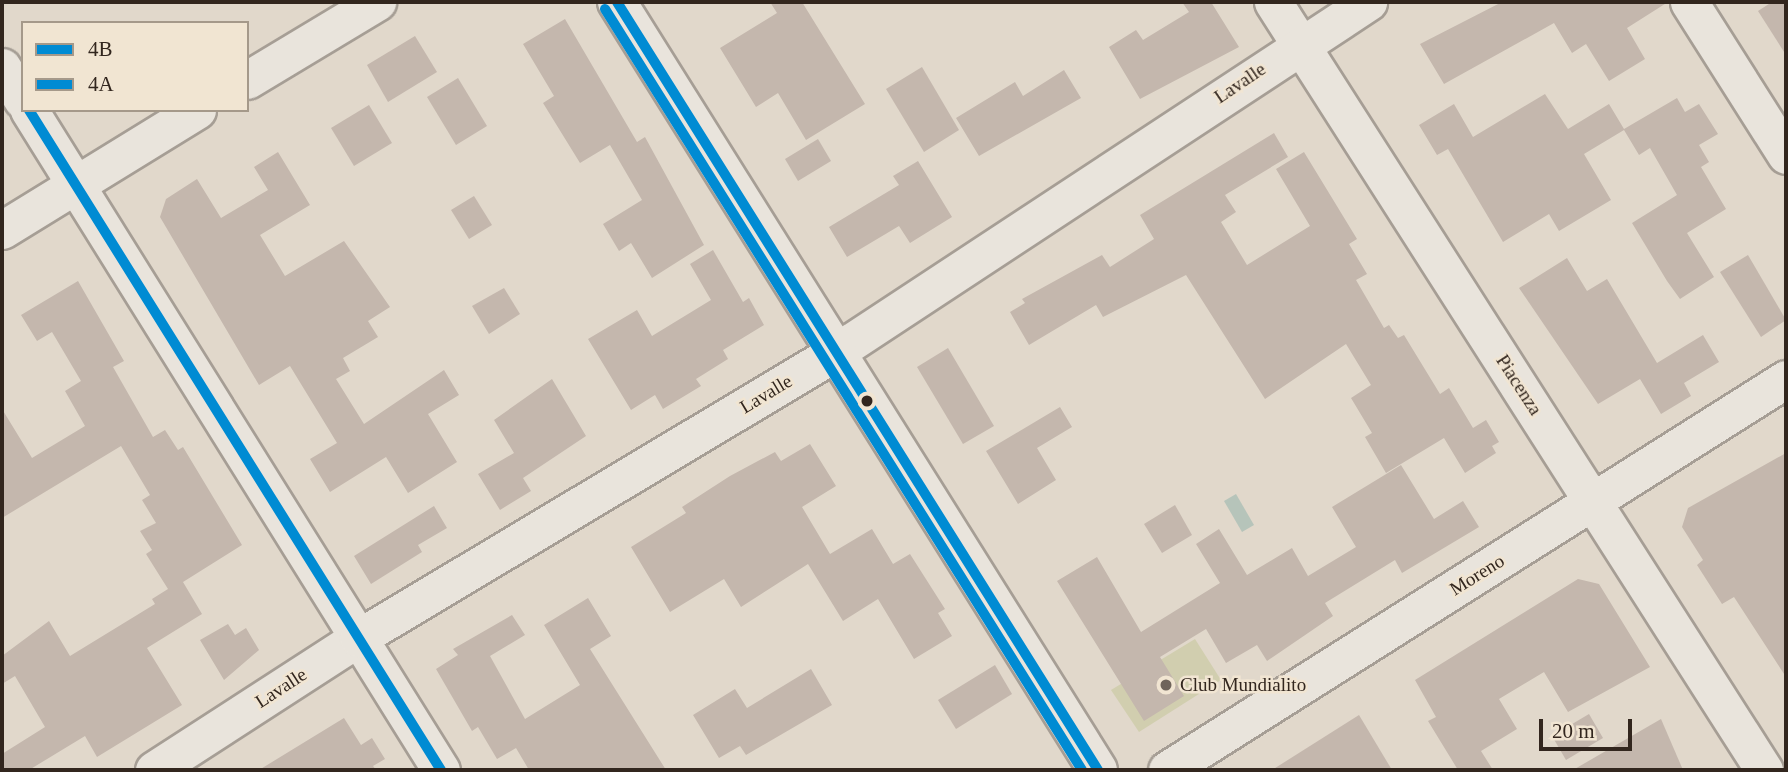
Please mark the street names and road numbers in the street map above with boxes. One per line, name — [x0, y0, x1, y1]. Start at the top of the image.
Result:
street label: Lavalle — [1210, 58, 1270, 108]
street label: Piacenza — [1491, 350, 1547, 420]
street label: Lavalle — [736, 370, 796, 418]
street label: Moreno — [1445, 549, 1509, 601]
street label: Lavalle — [251, 663, 311, 713]

